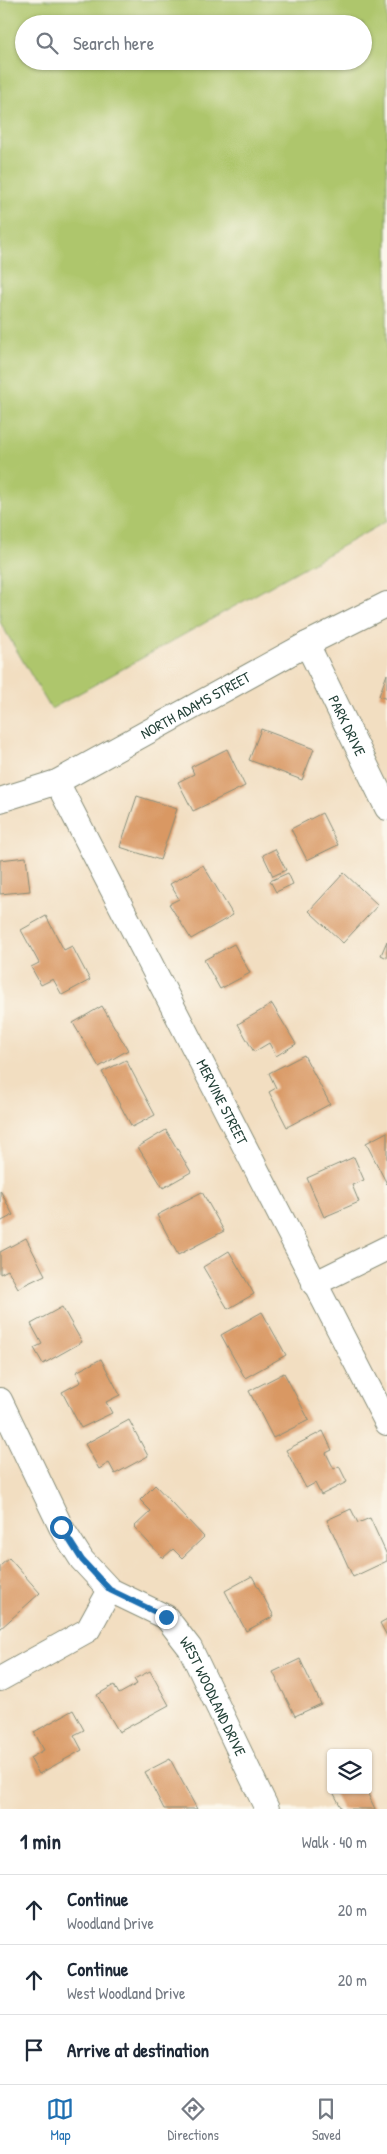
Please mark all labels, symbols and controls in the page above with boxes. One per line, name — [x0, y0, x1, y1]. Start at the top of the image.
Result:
search box — [15, 15, 372, 70]
icon: search — [33, 29, 61, 57]
text: Search here — [73, 30, 154, 56]
street label: NORTH ADAMS STREET — [136, 666, 255, 744]
street label: PARK DRIVE — [324, 692, 371, 760]
street label: MERVINE STREET — [191, 1055, 253, 1149]
route start — [50, 1516, 73, 1539]
route end — [155, 1606, 178, 1629]
street label: WEST WOODLAND DRIVE — [175, 1632, 251, 1760]
map controls — [327, 1749, 372, 1794]
button: layers — [327, 1749, 372, 1794]
text: 1 min — [20, 1827, 61, 1856]
text: Walk · 40 m — [302, 1831, 367, 1853]
text: Continue — [67, 1886, 128, 1912]
icon: ahead — [20, 1896, 48, 1924]
text: 20 m — [338, 1899, 367, 1921]
text: Woodland Drive — [67, 1912, 154, 1934]
text: Continue — [67, 1956, 128, 1982]
icon: ahead — [20, 1966, 48, 1994]
text: 20 m — [338, 1969, 367, 1991]
text: West Woodland Drive — [67, 1982, 185, 2004]
icon: arrive — [20, 2036, 48, 2064]
text: Arrive at destination — [67, 2037, 209, 2063]
tab: Map — [46, 2095, 74, 2144]
tab: Directions — [167, 2095, 219, 2144]
tab: Saved — [312, 2095, 341, 2144]

